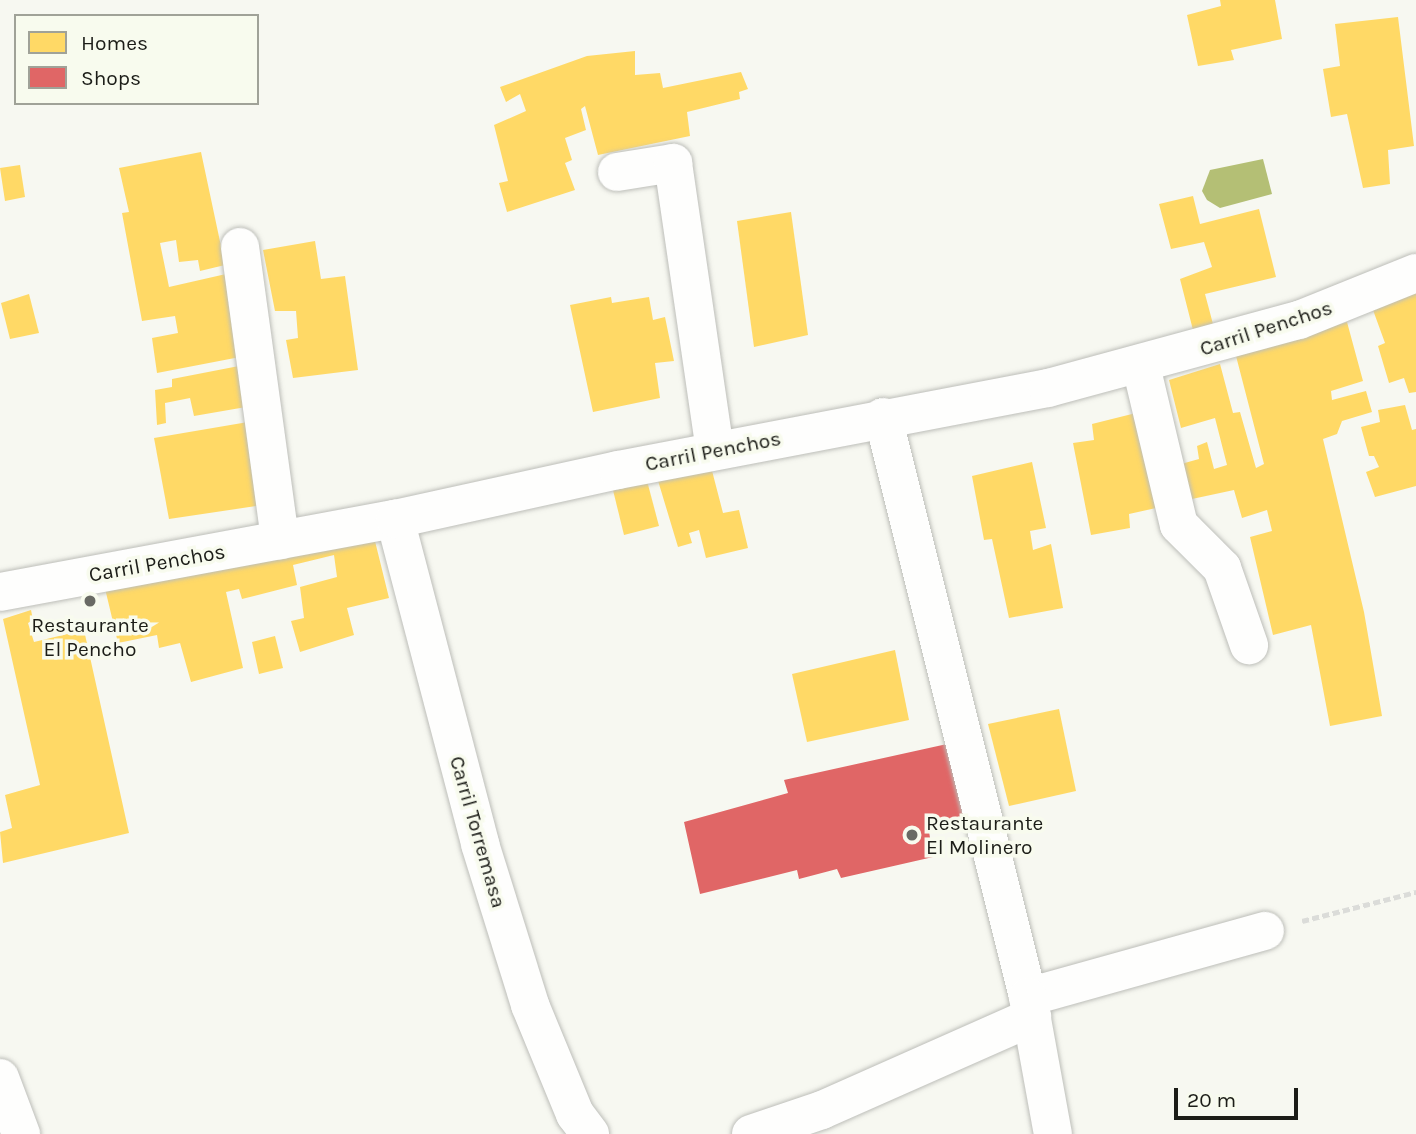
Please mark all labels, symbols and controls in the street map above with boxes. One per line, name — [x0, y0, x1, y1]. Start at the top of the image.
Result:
legend — [14, 14, 259, 105]
text: Homes — [81, 31, 148, 55]
text: Shops — [81, 66, 141, 90]
street label: Carril Penchos — [1197, 295, 1335, 361]
street label: Carril Penchos — [643, 425, 783, 477]
street label: Carril Penchos — [87, 539, 227, 587]
marker: Restaurante El Pencho — [82, 593, 98, 609]
place label: Restaurante El Pencho — [31, 612, 149, 662]
street label: Carril Torremasa — [444, 753, 512, 911]
place label: Restaurante El Molinero — [926, 810, 1043, 860]
marker: Restaurante El Molinero — [904, 827, 920, 843]
scale bar — [1178, 1074, 1302, 1118]
text: 20 m — [1187, 1088, 1236, 1112]

